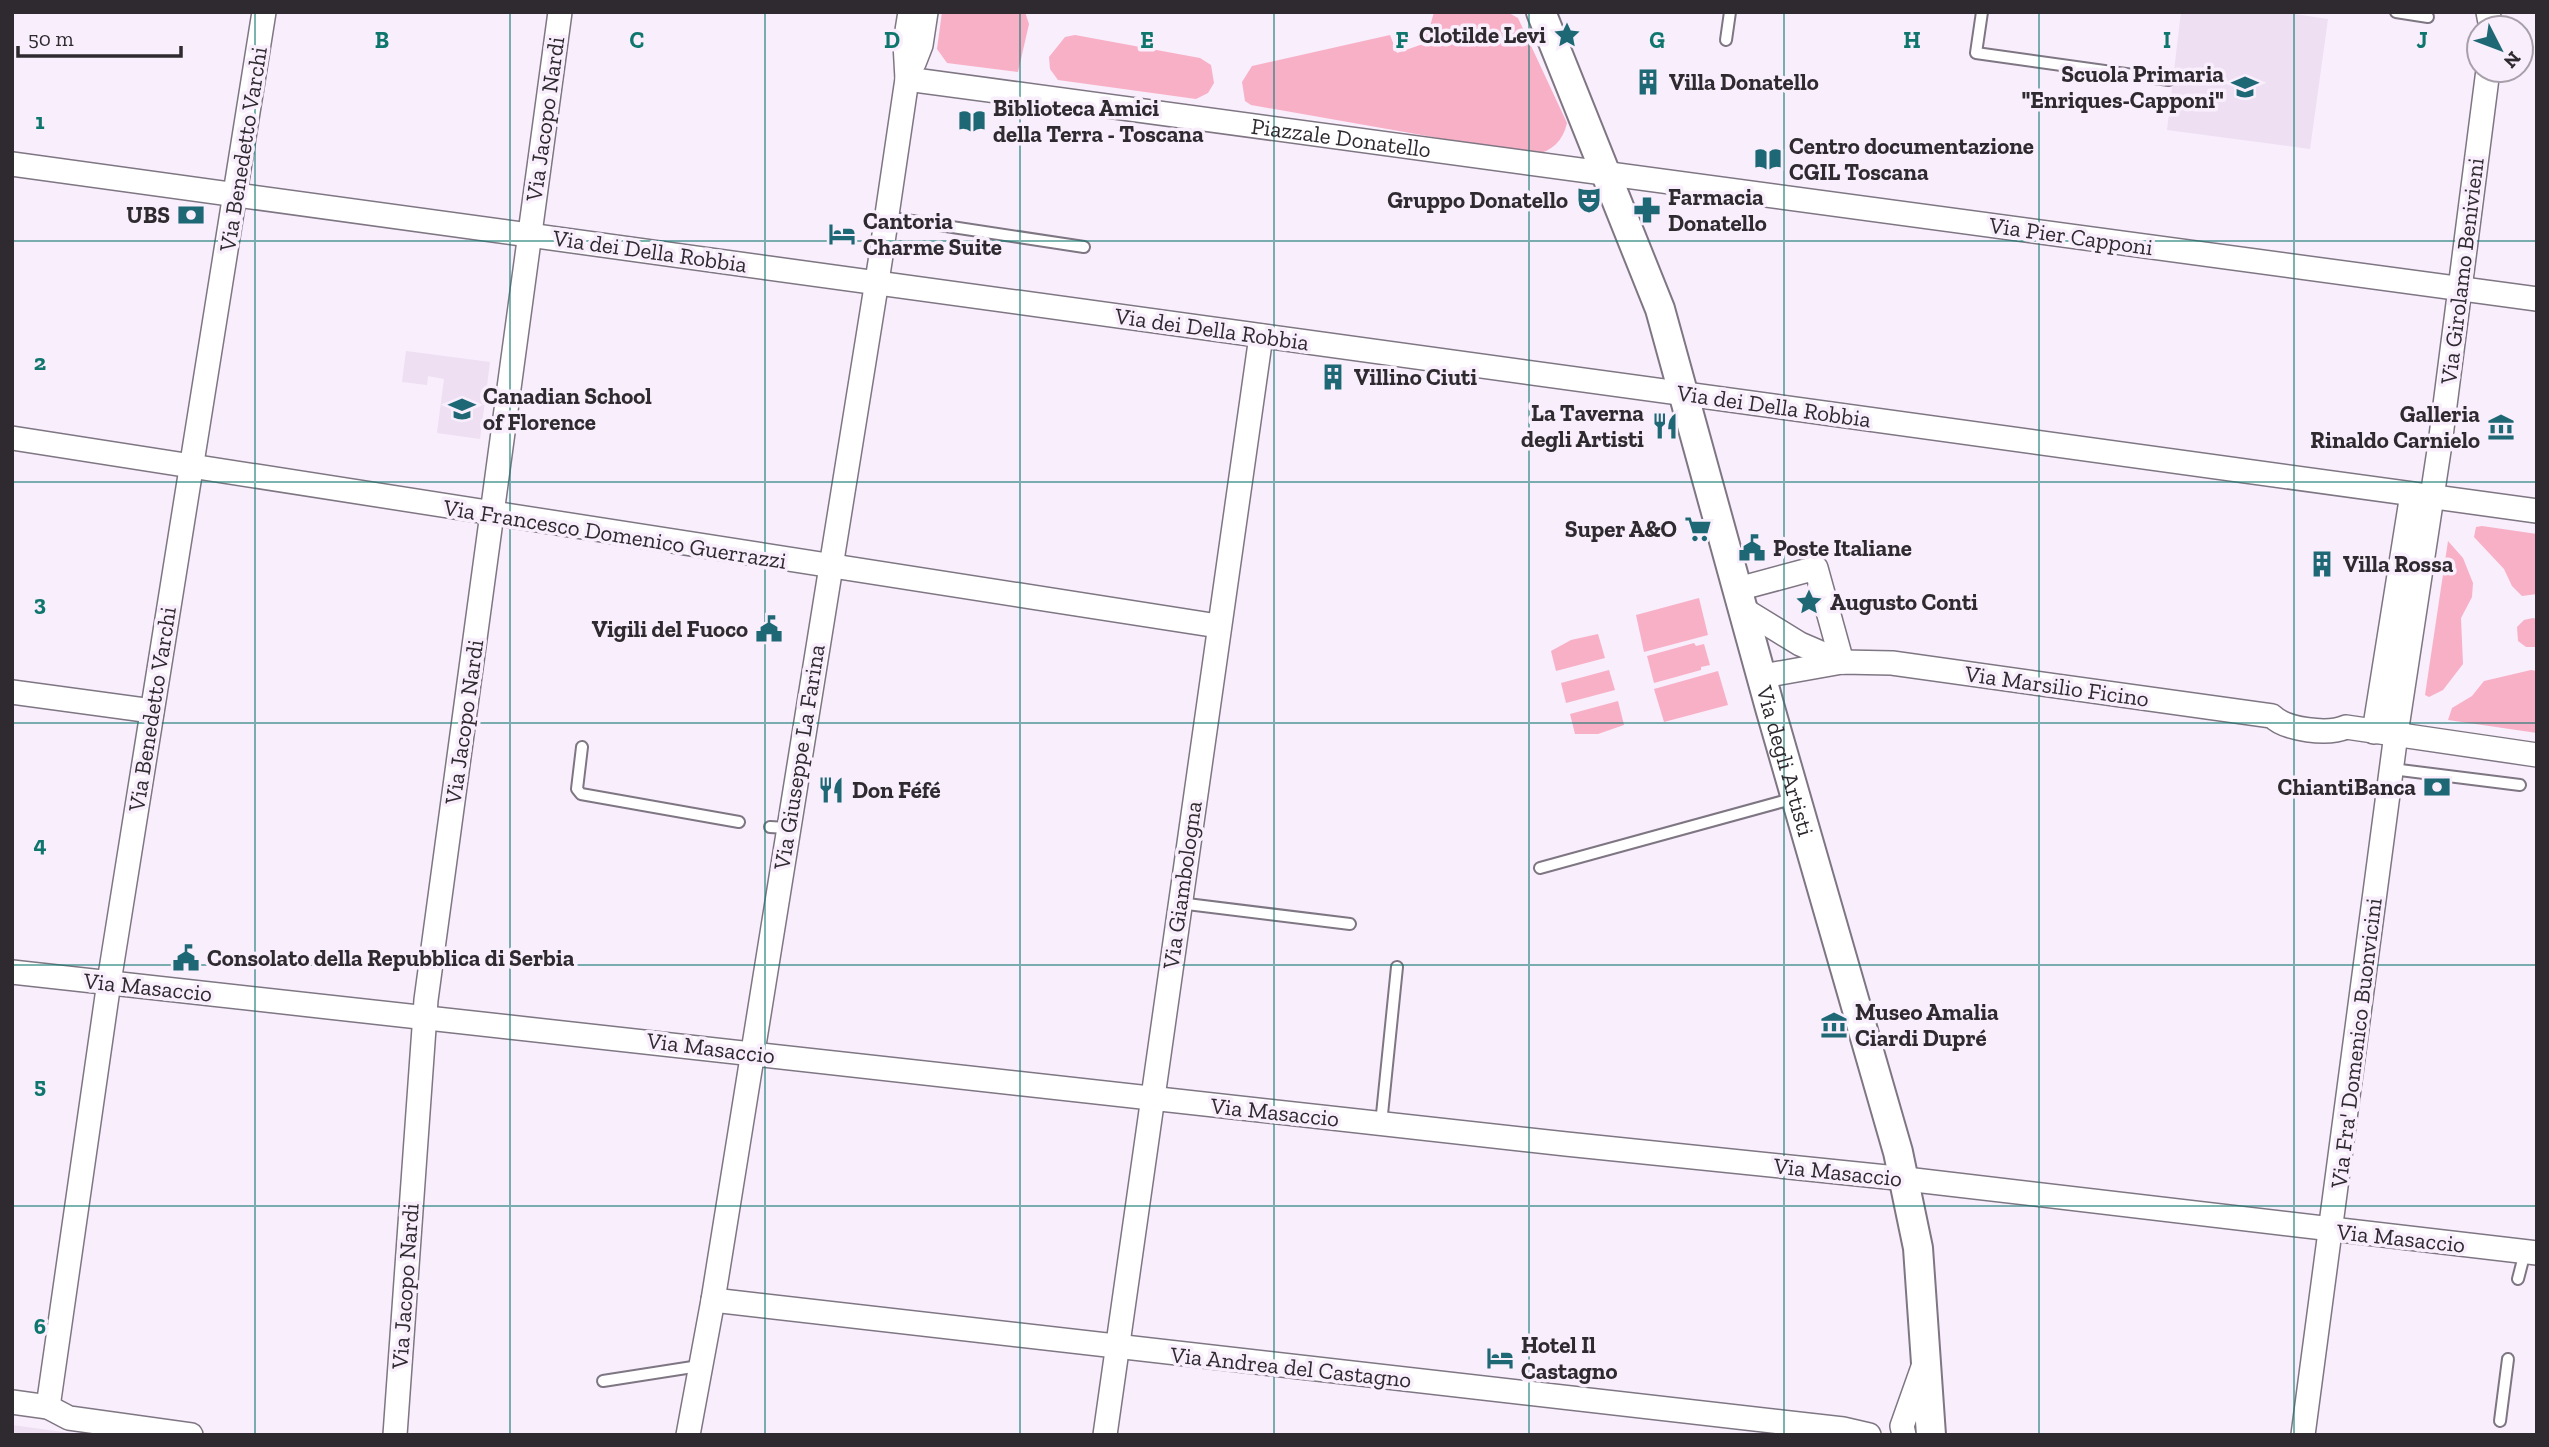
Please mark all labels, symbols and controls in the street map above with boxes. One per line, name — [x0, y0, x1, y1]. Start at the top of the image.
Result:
scale bar — [18, 14, 180, 58]
north arrow — [2465, 14, 2535, 84]
place icon: Clotilde Levi — [1552, 20, 1582, 50]
place label: Clotilde Levi — [1419, 21, 1546, 49]
text: 50 m — [28, 26, 74, 51]
text: B — [375, 26, 389, 54]
text: C — [630, 26, 644, 54]
text: D — [884, 26, 900, 54]
text: E — [1140, 26, 1154, 54]
text: F — [1395, 26, 1409, 54]
text: G — [1649, 26, 1665, 54]
text: H — [1903, 26, 1921, 54]
text: I — [2163, 26, 2171, 54]
text: J — [2416, 26, 2428, 54]
street label: Via Jacopo Nardi — [519, 35, 570, 204]
street label: Via Benedetto Varchi — [213, 45, 273, 254]
text: N — [2499, 47, 2526, 73]
place label: Scuola Primaria "Enriques-Capponi" — [2021, 60, 2224, 114]
building icon: Villa Donatello — [1633, 67, 1663, 97]
place label: Villa Donatello — [1669, 68, 1819, 96]
school or university icon: Scuola Primaria "Enriques-Capponi" — [2230, 72, 2260, 102]
place label: Biblioteca Amici della Terra - Toscana — [993, 94, 1204, 148]
library icon: Biblioteca Amici della Terra - Toscana — [957, 106, 987, 136]
text: 1 — [35, 107, 45, 135]
street label: Piazzale Donatello — [1249, 112, 1433, 164]
place label: Centro documentazione CGIL Toscana — [1789, 132, 2034, 186]
library icon: Centro documentazione CGIL Toscana — [1753, 144, 1783, 174]
street label: Via Girolamo Benivieni — [2434, 156, 2490, 387]
place label: Farmacia Donatello — [1668, 183, 1767, 237]
theatre icon: Gruppo Donatello — [1574, 185, 1604, 215]
place label: Gruppo Donatello — [1387, 186, 1568, 214]
pharmacy icon: Farmacia Donatello — [1632, 195, 1662, 225]
bank icon: UBS — [176, 200, 206, 230]
place label: UBS — [126, 201, 170, 229]
place label: Cantoria Charme Suite — [863, 207, 1002, 261]
street label: Via Pier Capponi — [1986, 211, 2155, 261]
hotel icon: Cantoria Charme Suite — [827, 219, 857, 249]
street label: Via dei Della Robbia — [550, 223, 749, 278]
street label: Via dei Della Robbia — [1112, 301, 1311, 356]
text: 2 — [34, 348, 46, 376]
building icon: Villino Ciuti — [1318, 362, 1348, 392]
place label: Villino Ciuti — [1354, 363, 1477, 391]
street label: Via dei Della Robbia — [1674, 378, 1873, 433]
place label: Canadian School of Florence — [483, 382, 652, 436]
school or university icon: Canadian School of Florence — [447, 394, 477, 424]
place label: La Taverna degli Artisti — [1521, 399, 1644, 453]
place label: Galleria Rinaldo Carnielo — [2310, 400, 2480, 454]
restaurant icon: La Taverna degli Artisti — [1650, 411, 1680, 441]
museum icon: Galleria Rinaldo Carnielo — [2486, 412, 2516, 442]
street label: Via Francesco Domenico Guerrazzi — [440, 493, 789, 575]
supermarket icon: Super A&O — [1683, 514, 1713, 544]
place label: Super A&O — [1565, 515, 1677, 543]
public building icon: Poste Italiane — [1737, 533, 1767, 563]
place label: Poste Italiane — [1773, 534, 1912, 562]
building icon: Villa Rossa — [2307, 549, 2337, 579]
place label: Villa Rossa — [2343, 550, 2454, 578]
place icon: Augusto Conti — [1794, 587, 1824, 617]
place label: Augusto Conti — [1830, 588, 1978, 616]
text: 3 — [34, 589, 46, 617]
street label: Via Benedetto Varchi — [122, 605, 182, 814]
public building icon: Vigili del Fuoco — [754, 614, 784, 644]
place label: Vigili del Fuoco — [592, 615, 748, 643]
street label: Via Jacopo Nardi — [438, 638, 489, 807]
street label: Via Giuseppe La Farina — [767, 642, 831, 873]
street label: Via Marsilio Ficino — [1962, 659, 2151, 713]
street label: Via degli Artisti — [1750, 682, 1820, 839]
bank icon: ChiantiBanca — [2422, 772, 2452, 802]
place label: ChiantiBanca — [2278, 773, 2416, 801]
restaurant icon: Don Féfé — [816, 775, 846, 805]
place label: Don Féfé — [852, 776, 941, 804]
street label: Via Giambologna — [1156, 799, 1208, 972]
text: 4 — [33, 830, 47, 858]
street label: Via Fra' Domenico Buonvicini — [2324, 896, 2388, 1191]
public building icon: Consolato della Repubblica di Serbia — [171, 943, 201, 973]
place label: Consolato della Repubblica di Serbia — [207, 944, 575, 972]
street label: Via Masaccio — [81, 966, 214, 1008]
place label: Museo Amalia Ciardi Dupré — [1855, 998, 1999, 1052]
museum icon: Museo Amalia Ciardi Dupré — [1819, 1010, 1849, 1040]
street label: Via Masaccio — [644, 1026, 777, 1070]
text: 5 — [34, 1071, 46, 1099]
street label: Via Masaccio — [1208, 1091, 1341, 1133]
street label: Via Masaccio — [1771, 1151, 1904, 1193]
street label: Via Jacopo Nardi — [385, 1202, 425, 1371]
street label: Via Masaccio — [2334, 1217, 2467, 1259]
text: 6 — [34, 1312, 46, 1340]
place label: Hotel Il Castagno — [1521, 1331, 1618, 1385]
street label: Via Andrea del Castagno — [1168, 1340, 1413, 1394]
hotel icon: Hotel Il Castagno — [1485, 1343, 1515, 1373]

